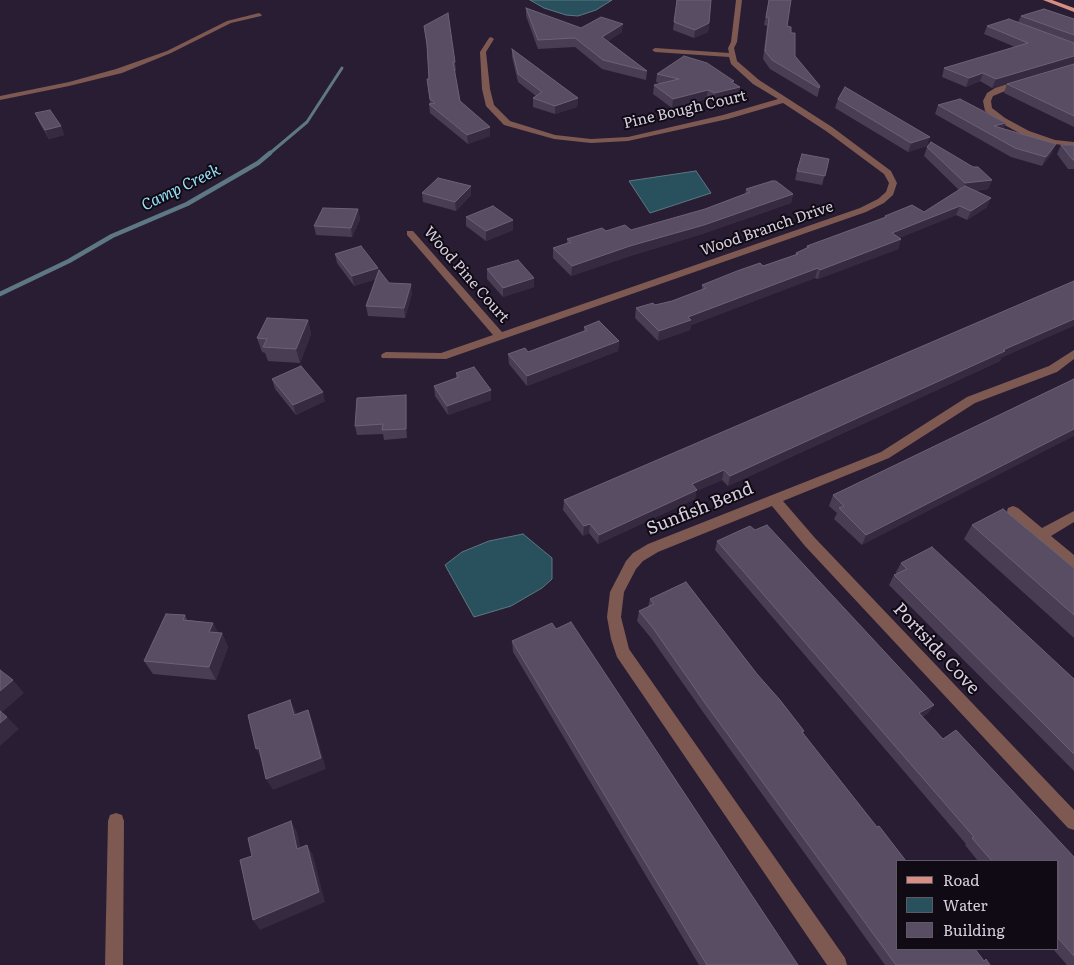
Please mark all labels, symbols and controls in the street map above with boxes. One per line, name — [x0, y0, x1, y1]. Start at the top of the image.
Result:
street label: Pine Bough Court — [622, 87, 748, 133]
water label: Camp Creek — [138, 161, 224, 215]
street label: Wood Branch Drive — [698, 198, 836, 260]
street label: Wood Pine Court — [419, 223, 513, 327]
street label: Sunfish Bend — [644, 478, 756, 540]
street label: Portside Cove — [888, 599, 984, 699]
legend — [896, 860, 1059, 950]
text: Road — [943, 868, 979, 891]
text: Water — [943, 893, 988, 916]
text: Building — [943, 918, 1005, 941]

